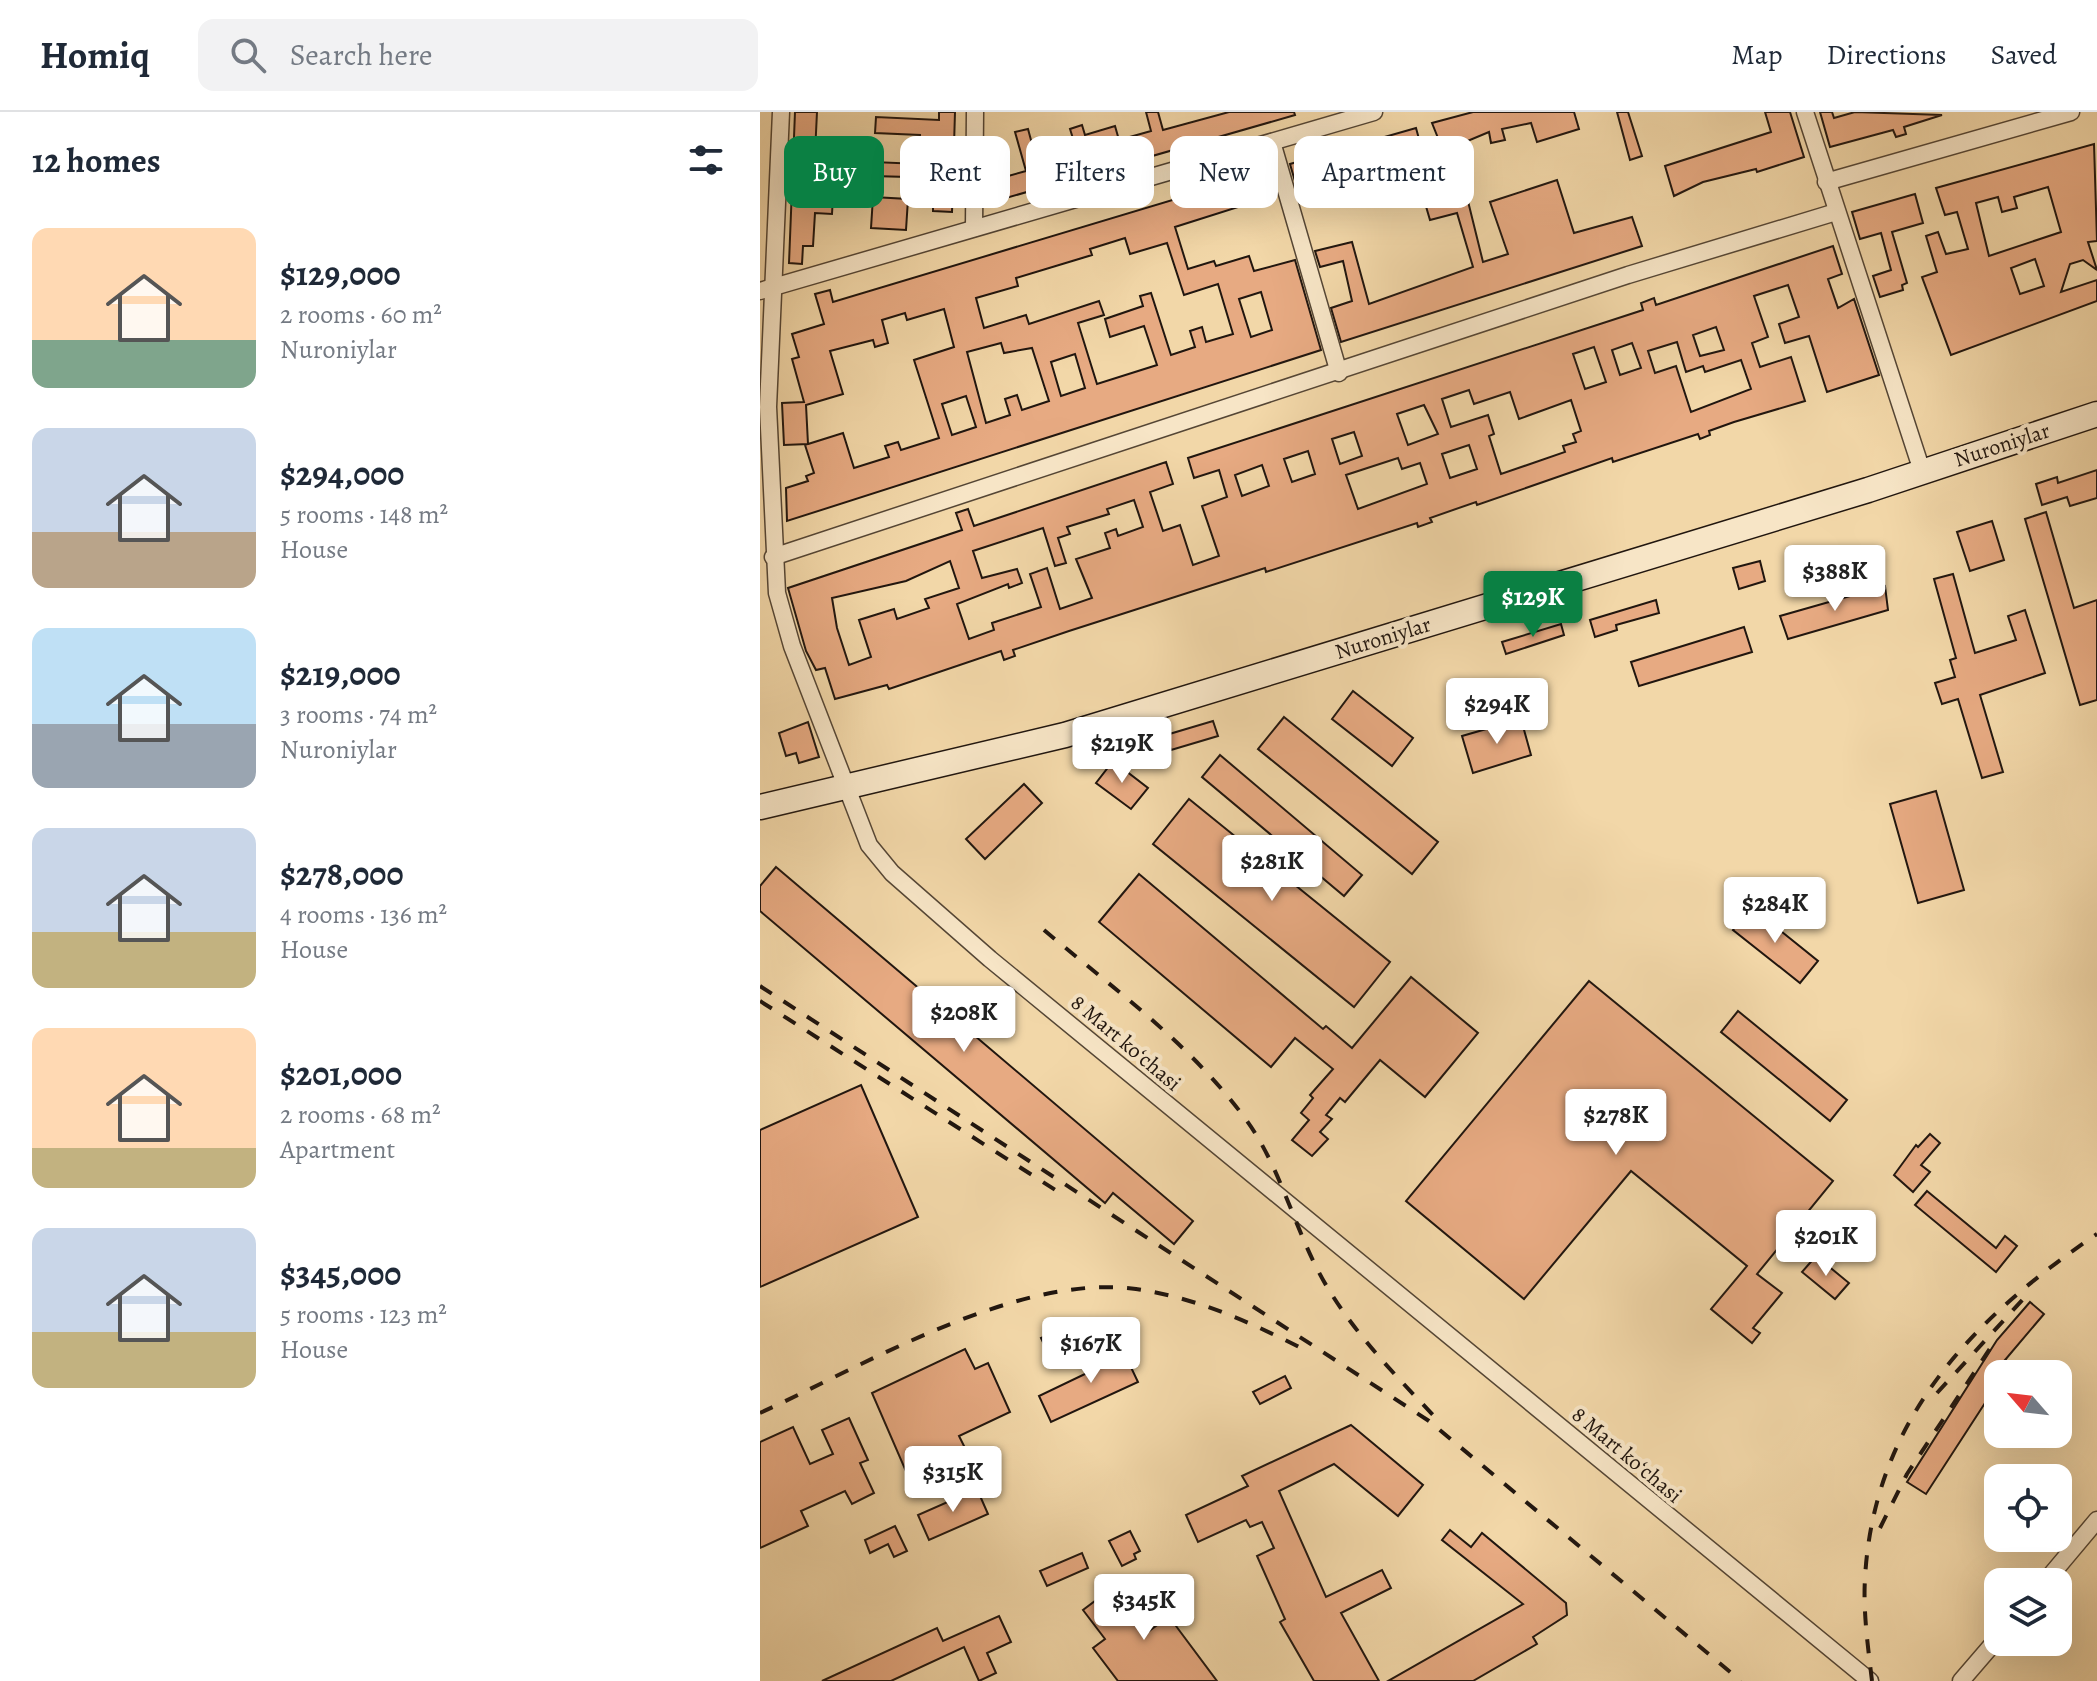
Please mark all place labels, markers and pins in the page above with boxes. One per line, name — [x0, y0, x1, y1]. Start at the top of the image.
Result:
pin: $388K — [1779, 545, 1891, 613]
pin: $129K — [1477, 571, 1589, 639]
pin: $294K — [1441, 678, 1553, 746]
pin: $219K — [1066, 717, 1178, 785]
pin: $281K — [1216, 835, 1328, 903]
pin: $284K — [1719, 877, 1831, 945]
pin: $208K — [908, 986, 1020, 1054]
pin: $278K — [1560, 1089, 1672, 1157]
pin: $201K — [1770, 1210, 1882, 1278]
pin: $167K — [1035, 1317, 1147, 1385]
pin: $315K — [897, 1446, 1009, 1514]
pin: $345K — [1088, 1574, 1200, 1642]

